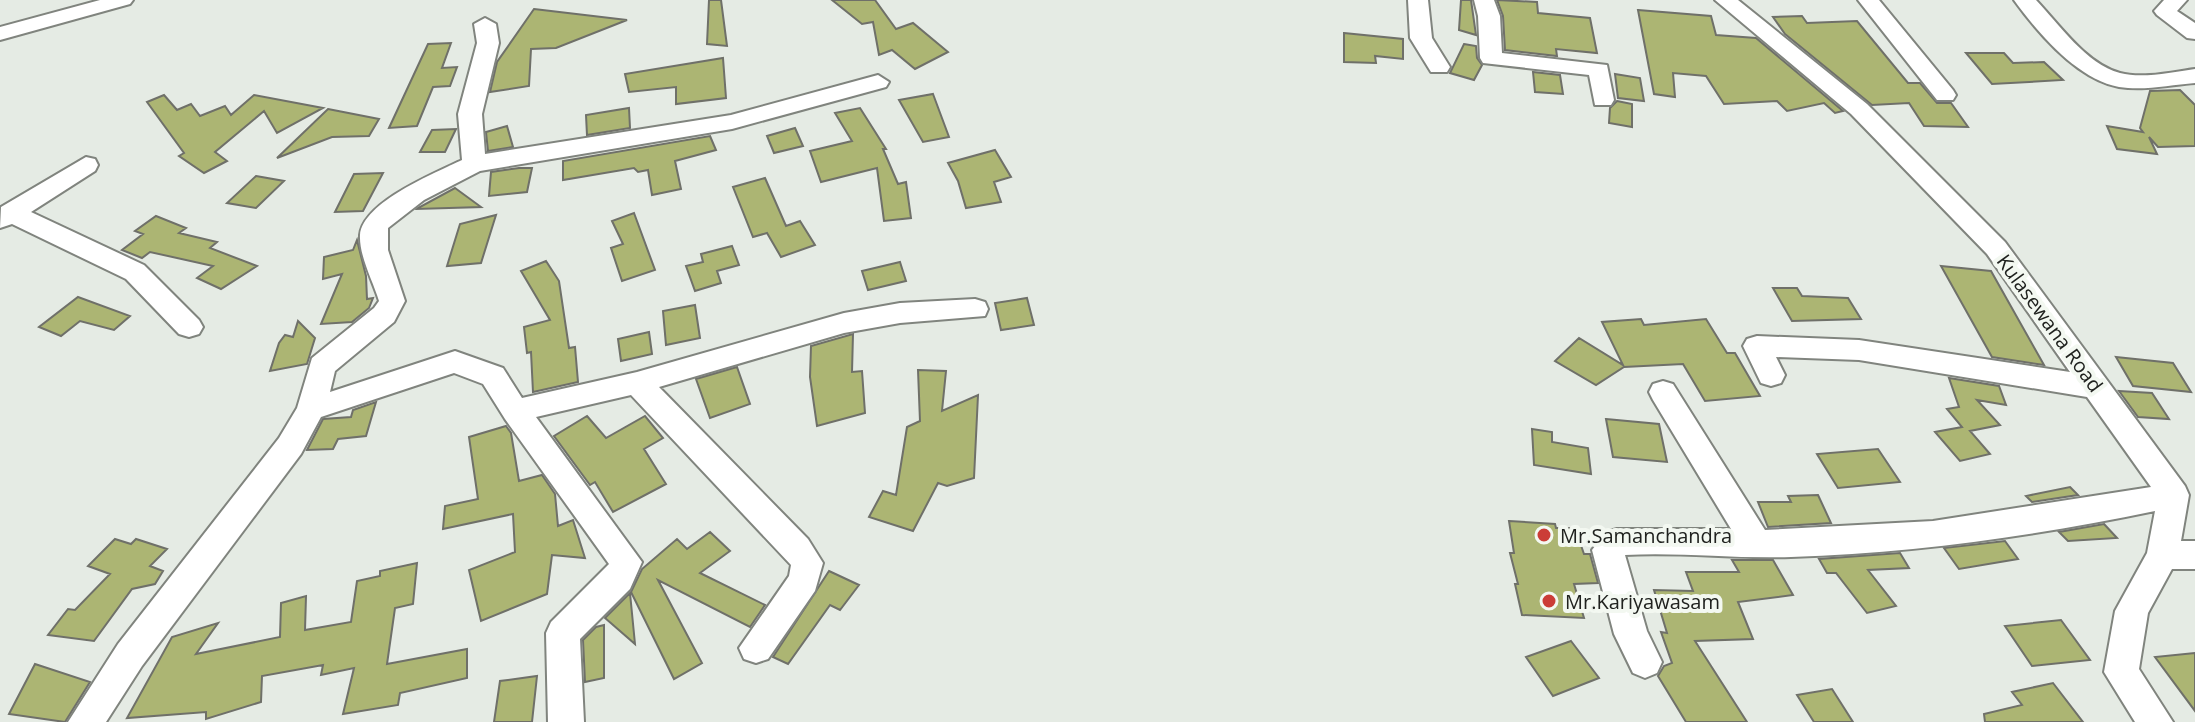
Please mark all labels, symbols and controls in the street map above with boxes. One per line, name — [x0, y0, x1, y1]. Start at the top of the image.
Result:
street label: Kulasewana Road — [1991, 249, 2109, 397]
place label: Mr.Samanchandra — [1560, 522, 1732, 549]
marker: Mr.Samanchandra — [1535, 526, 1553, 544]
place label: Mr.Kariyawasam — [1565, 588, 1720, 615]
marker: Mr.Kariyawasam — [1540, 592, 1558, 610]

